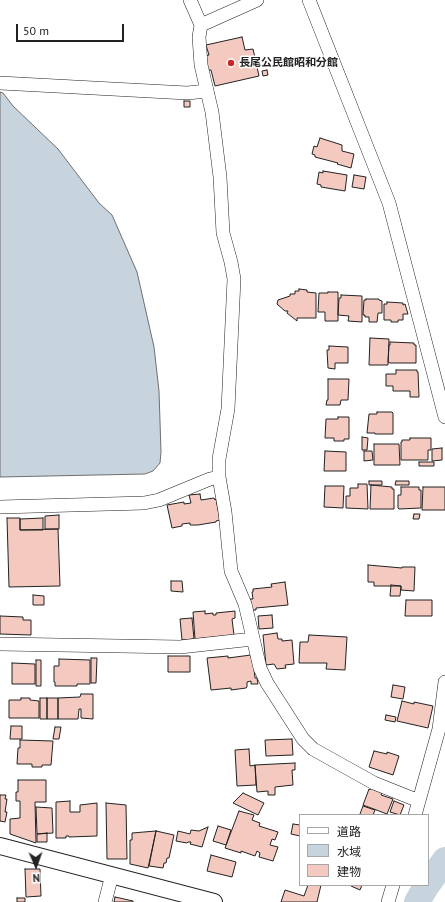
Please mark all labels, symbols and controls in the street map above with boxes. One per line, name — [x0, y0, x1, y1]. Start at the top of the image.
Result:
scale bar — [18, 16, 126, 42]
text: 50 m — [23, 23, 49, 38]
place label: 長尾公民館昭和分館 — [239, 56, 338, 70]
marker: 長尾公民館昭和分館 — [226, 58, 236, 68]
legend — [299, 814, 429, 886]
text: 道路 — [337, 824, 361, 839]
text: 水域 — [337, 844, 361, 859]
north arrow — [16, 846, 56, 886]
text: 建物 — [337, 864, 361, 879]
text: N — [33, 871, 40, 885]

